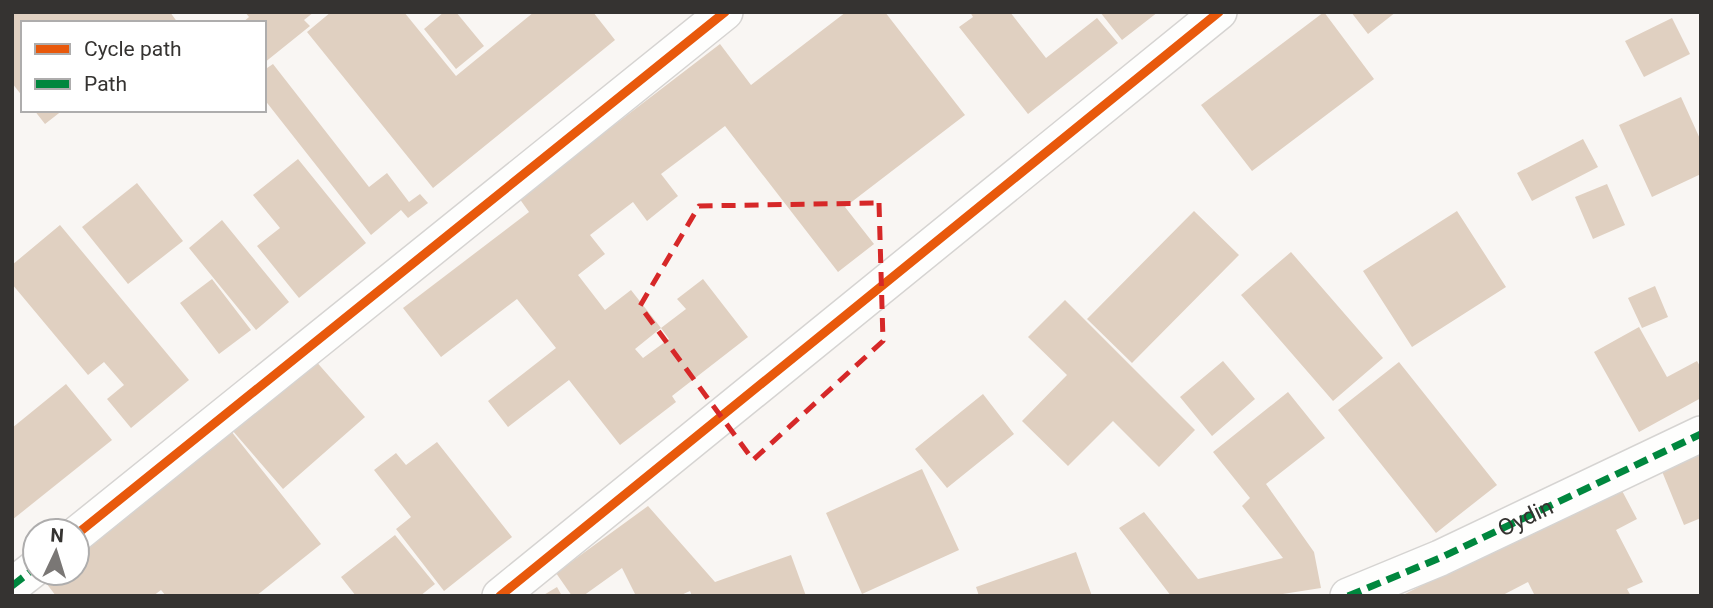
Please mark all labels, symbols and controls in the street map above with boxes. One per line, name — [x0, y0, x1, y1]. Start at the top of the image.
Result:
legend — [21, 21, 266, 112]
text: Cycle path — [84, 37, 182, 61]
text: Path — [84, 72, 127, 96]
street label: Oydin — [1494, 493, 1557, 543]
north arrow — [21, 517, 91, 587]
text: N — [50, 524, 65, 547]

